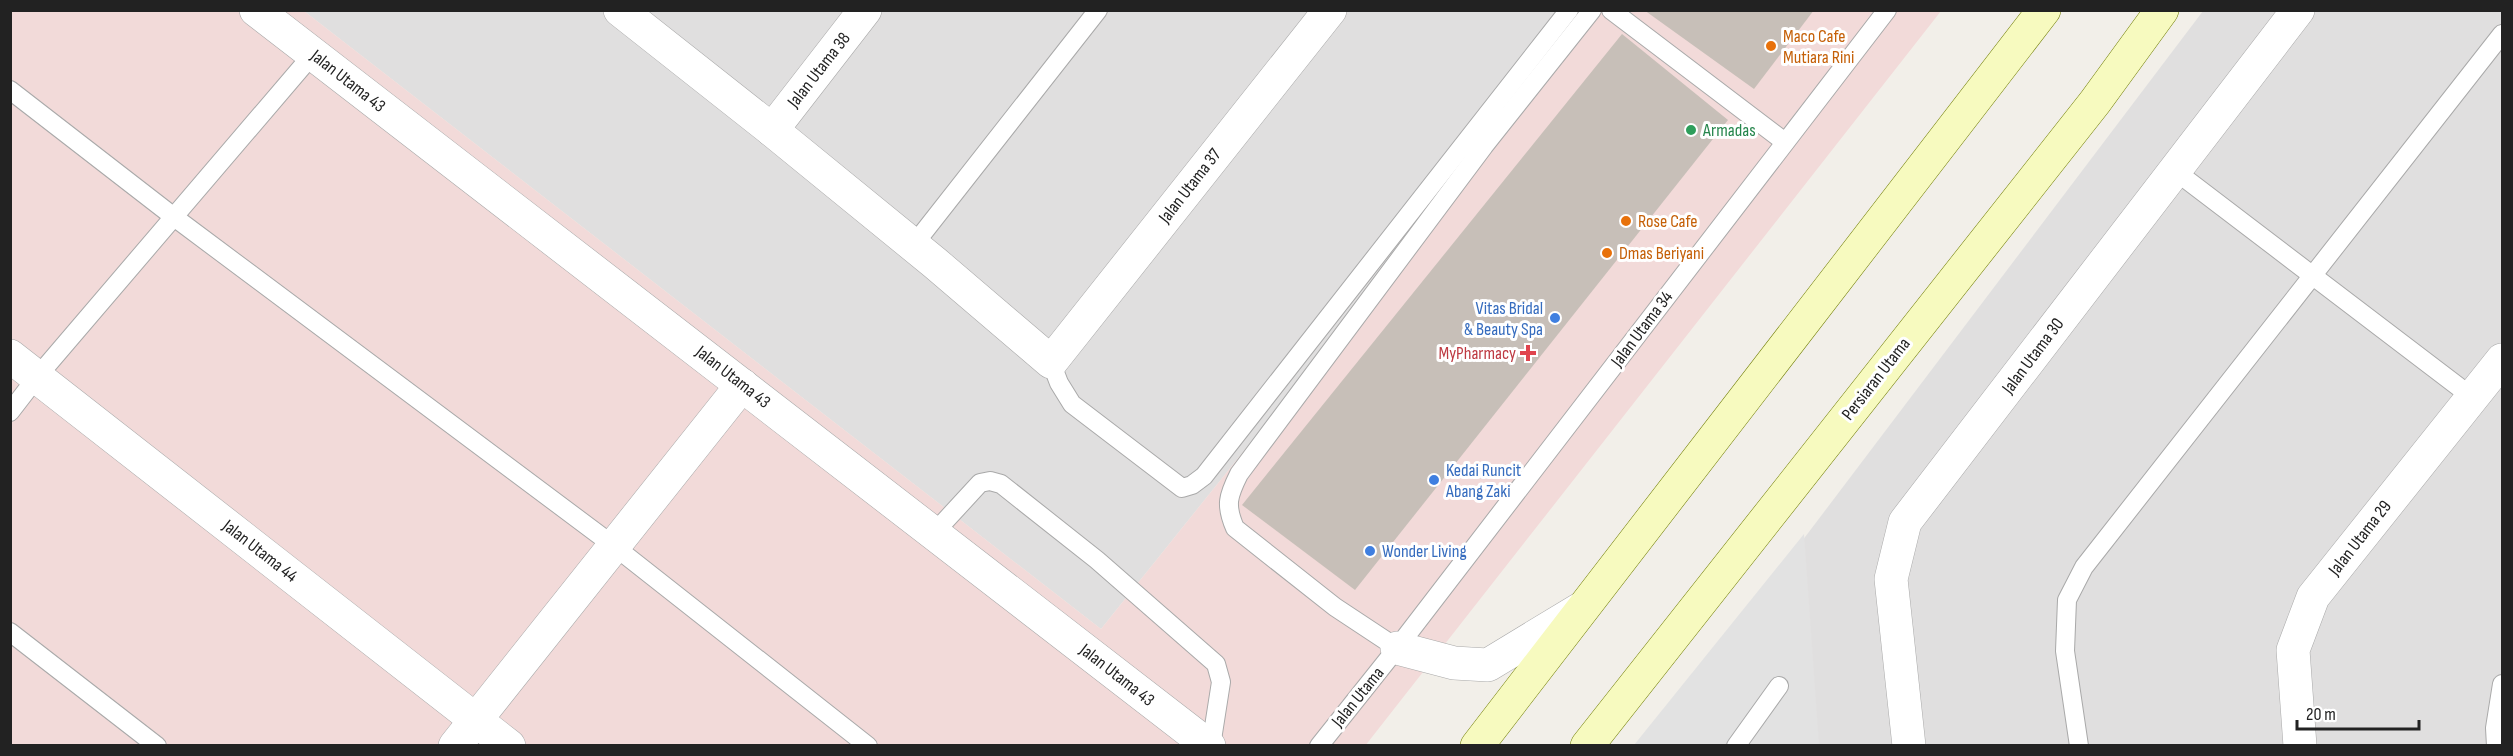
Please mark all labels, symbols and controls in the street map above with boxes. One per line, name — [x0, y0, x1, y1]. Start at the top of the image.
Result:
place label: Maco Cafe Mutiara Rini — [1783, 26, 1854, 68]
street label: Jalan Utama 38 — [783, 28, 855, 113]
marker: Maco Cafe Mutiara Rini — [1764, 39, 1778, 53]
street label: Jalan Utama 43 — [306, 45, 390, 117]
place label: Armadas — [1702, 120, 1756, 141]
marker: Armadas — [1684, 123, 1698, 137]
street label: Jalan Utama 37 — [1154, 144, 1226, 228]
place label: Rose Cafe — [1638, 211, 1698, 232]
marker: Rose Cafe — [1619, 214, 1633, 228]
place label: Dmas Beriyani — [1619, 243, 1704, 264]
marker: Dmas Beriyani — [1600, 246, 1614, 260]
street label: Jalan Utama 34 — [1606, 287, 1677, 372]
place label: Vitas Bridal & Beauty Spa — [1464, 298, 1543, 340]
marker: Vitas Bridal & Beauty Spa — [1548, 311, 1562, 325]
street label: Jalan Utama 30 — [1997, 314, 2068, 399]
street label: Persiaran Utama — [1837, 334, 1915, 424]
street label: Jalan Utama 43 — [691, 341, 775, 413]
place label: MyPharmacy — [1438, 343, 1516, 364]
marker: MyPharmacy — [1521, 346, 1535, 360]
place label: Kedai Runcit Abang Zaki — [1445, 460, 1522, 502]
marker: Kedai Runcit Abang Zaki — [1427, 473, 1441, 487]
street label: Jalan Utama 29 — [2324, 496, 2396, 580]
street label: Jalan Utama 44 — [218, 515, 302, 587]
place label: Wonder Living — [1382, 541, 1467, 562]
marker: Wonder Living — [1363, 544, 1377, 558]
street label: Jalan Utama 43 — [1075, 639, 1159, 711]
street label: Jalan Utama — [1327, 663, 1389, 732]
scale bar — [2297, 693, 2418, 731]
text: 20 m — [2306, 704, 2336, 725]

